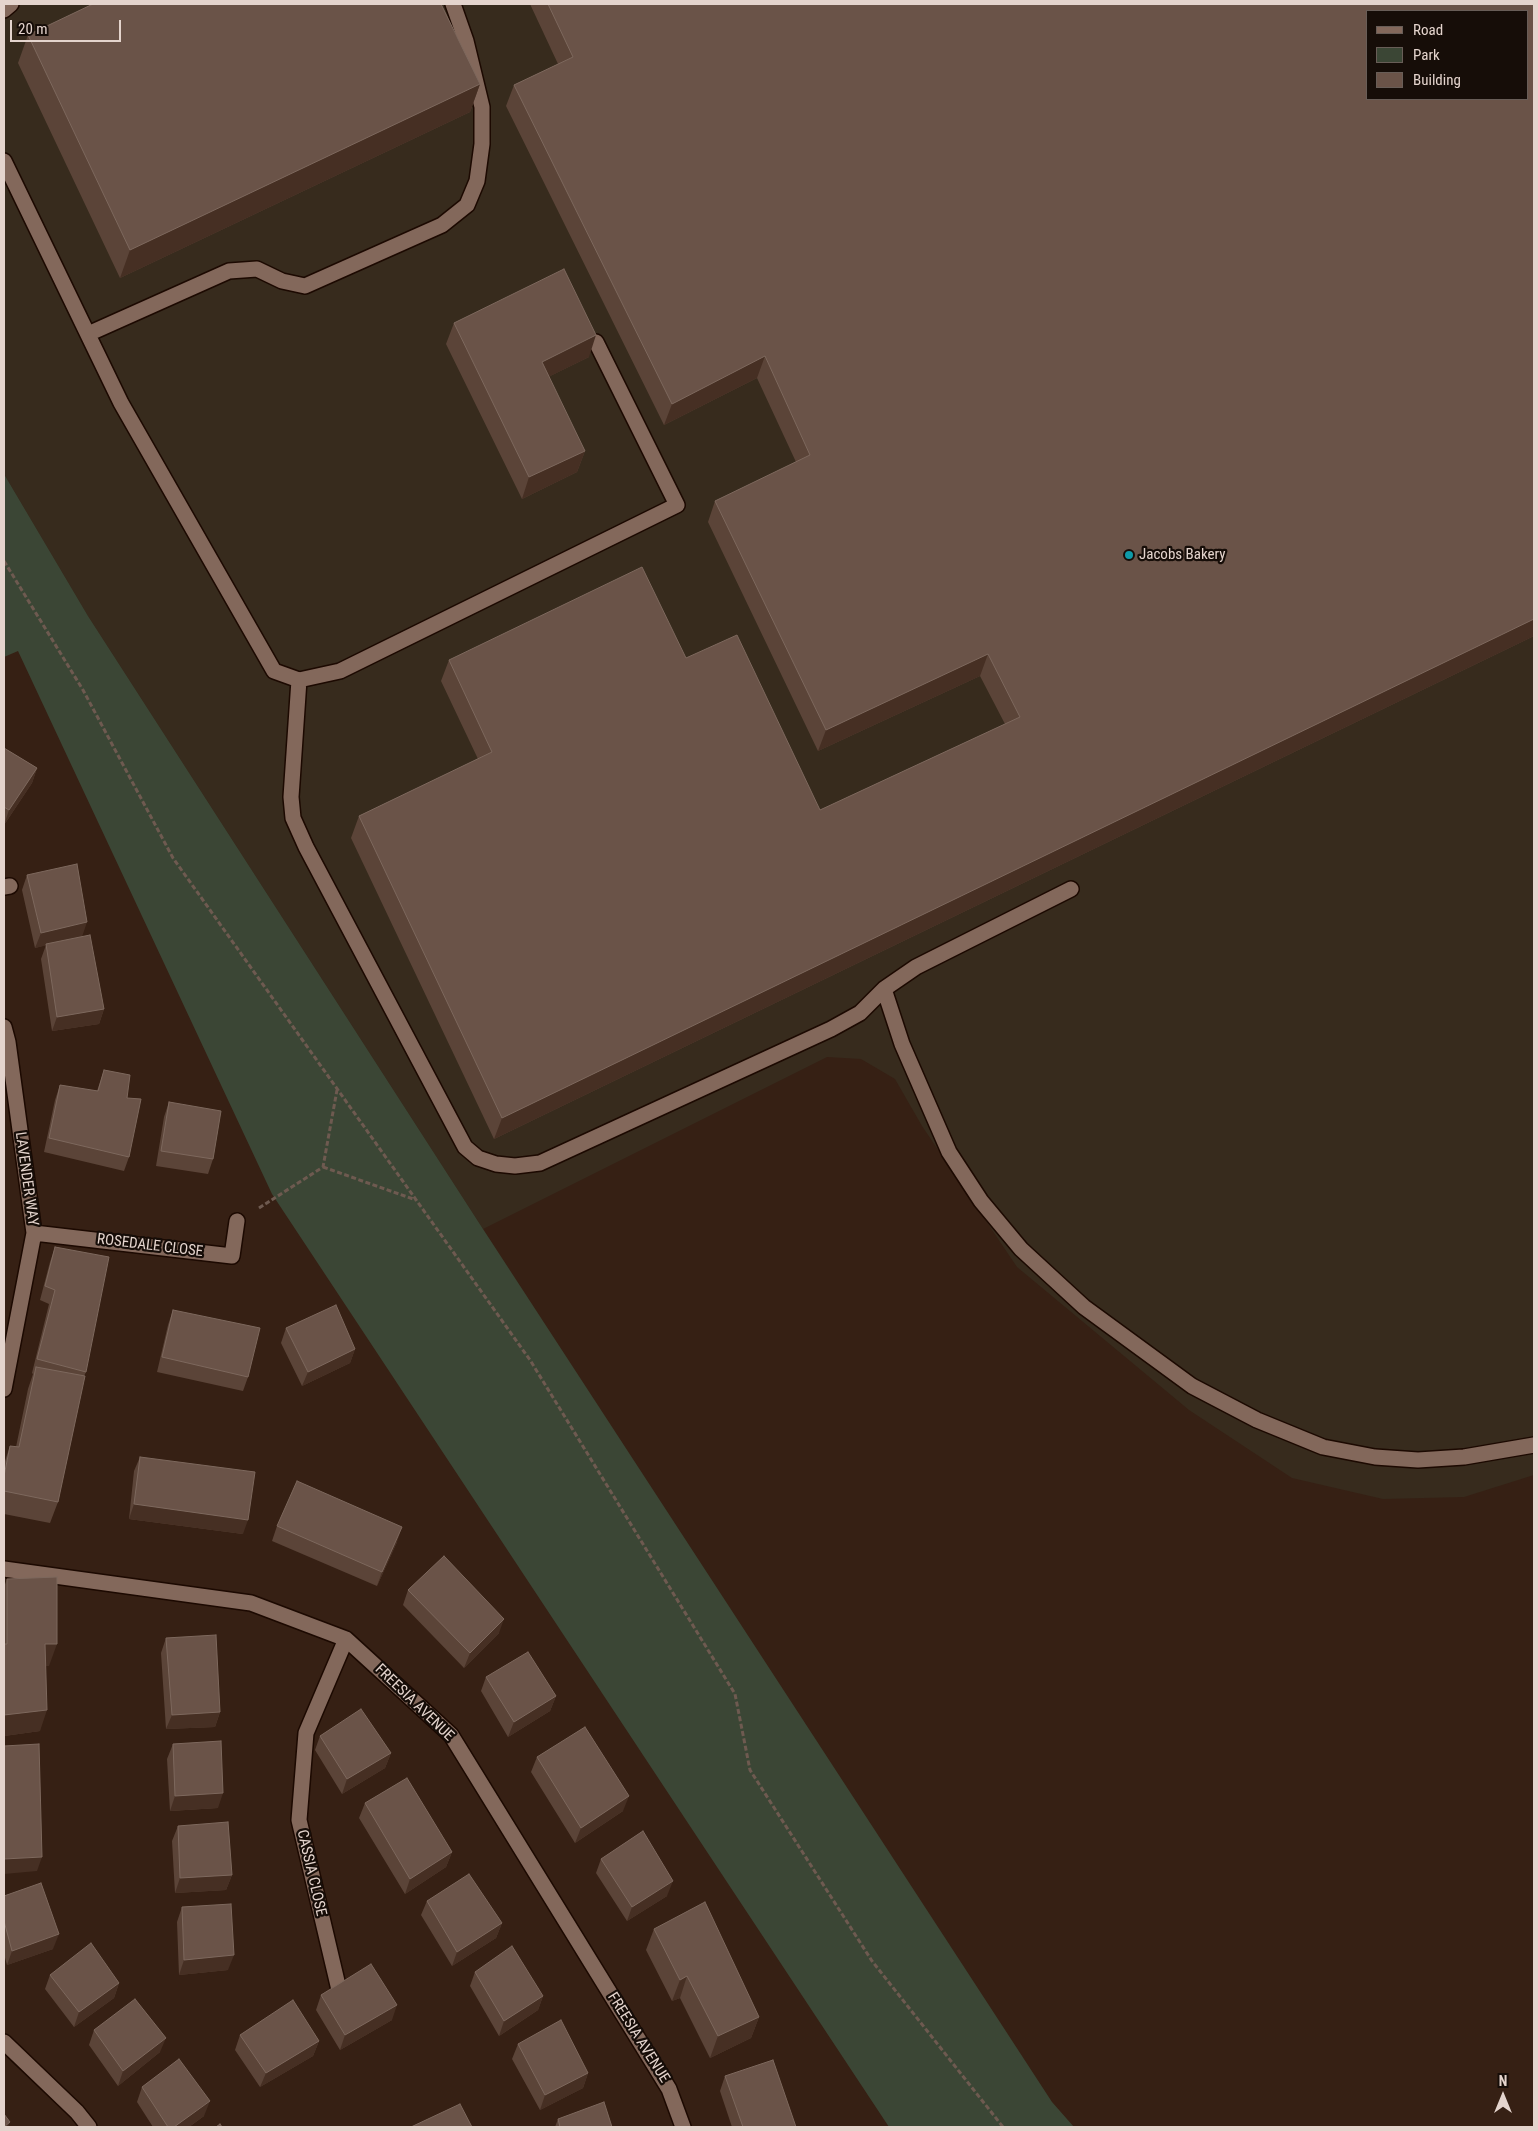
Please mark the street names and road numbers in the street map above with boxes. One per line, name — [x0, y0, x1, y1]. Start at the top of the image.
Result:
street label: LAVENDER WAY — [10, 1131, 42, 1227]
street label: ROSEDALE CLOSE — [96, 1231, 204, 1261]
street label: FREESIA AVENUE — [371, 1661, 457, 1745]
street label: CASSIA CLOSE — [292, 1828, 330, 1918]
street label: FREESIA AVENUE — [603, 1990, 673, 2086]

